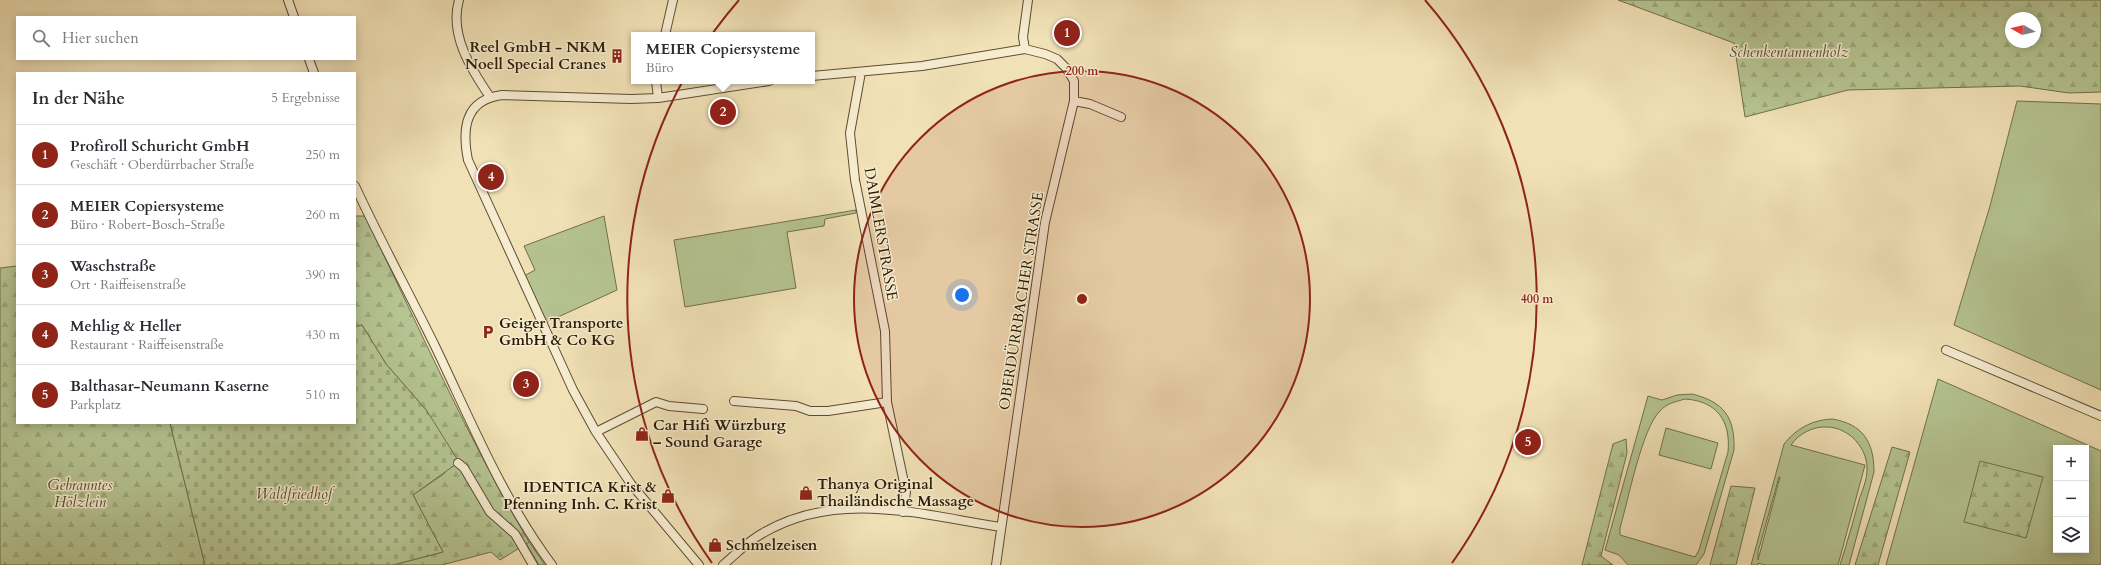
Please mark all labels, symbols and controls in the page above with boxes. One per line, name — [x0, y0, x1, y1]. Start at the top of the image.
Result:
north arrow — [2005, 12, 2041, 48]
search box — [16, 16, 356, 60]
pin: 1 — [1054, 18, 1080, 48]
icon: search — [30, 27, 52, 49]
text: Hier suchen — [62, 28, 139, 48]
popup — [631, 32, 815, 84]
place label: Reel GmbH - NKM Noell Special Cranes — [465, 37, 606, 74]
text: MEIER Copiersysteme — [646, 39, 800, 59]
park label: Schenkentannenholz — [1729, 42, 1849, 62]
building icon: Reel GmbH - NKM Noell Special Cranes — [609, 48, 625, 64]
text: Büro — [646, 59, 674, 77]
text: 200 m — [1066, 63, 1099, 79]
text: In der Nähe — [32, 87, 125, 110]
text: 5 Ergebnisse — [271, 89, 340, 107]
pin: 2 — [710, 97, 736, 127]
text: Profiroll Schuricht GmbH — [70, 136, 249, 156]
text: 1 — [42, 146, 48, 164]
text: 250 m — [306, 146, 340, 164]
text: Geschäft · Oberdürrbacher Straße — [70, 156, 254, 174]
pin: 4 — [478, 162, 504, 192]
street label: DAIMLERSTRASSE — [859, 166, 903, 302]
street label: OBERDÜRRBACHER STRASSE — [994, 191, 1048, 411]
text: MEIER Copiersysteme — [70, 196, 224, 216]
text: 2 — [42, 206, 48, 224]
text: 260 m — [306, 206, 340, 224]
text: Büro · Robert-Bosch-Straße — [70, 216, 225, 234]
text: Waschstraße — [70, 256, 156, 276]
text: 3 — [42, 266, 48, 284]
text: 390 m — [306, 266, 340, 284]
text: Ort · Raiffeisenstraße — [70, 276, 186, 294]
your location — [952, 285, 972, 305]
text: 400 m — [1521, 291, 1554, 307]
centre of rings — [1075, 292, 1089, 306]
place label: Geiger Transporte GmbH & Co KG — [499, 313, 624, 350]
text: Mehlig & Heller — [70, 316, 181, 336]
parking icon: Geiger Transporte GmbH & Co KG — [480, 324, 496, 340]
text: 4 — [42, 326, 48, 344]
text: 430 m — [306, 326, 340, 344]
text: Restaurant · Raiffeisenstraße — [70, 336, 224, 354]
pin: 3 — [513, 369, 539, 399]
text: Balthasar-Neumann Kaserne — [70, 376, 269, 396]
text: 5 — [42, 386, 48, 404]
text: 510 m — [306, 386, 340, 404]
text: Parkplatz — [70, 396, 121, 414]
place label: Car Hifi Würzburg – Sound Garage — [653, 415, 786, 452]
shop icon: Car Hifi Würzburg – Sound Garage — [634, 426, 650, 442]
pin: 5 — [1515, 427, 1541, 457]
map controls — [2053, 445, 2089, 553]
button: + — [2053, 445, 2089, 481]
place label: Thanya Original Thailändische Massage — [817, 474, 974, 511]
park label: Gebranntes Hölzlein — [48, 475, 112, 512]
place label: IDENTICA Krist & Pfenning Inh. C. Krist — [503, 477, 658, 514]
button: − — [2053, 481, 2089, 517]
park label: Waldfriedhof — [256, 484, 336, 504]
shop icon: Thanya Original Thailändische Massage — [798, 485, 814, 501]
shop icon: IDENTICA Krist & Pfenning Inh. C. Krist — [660, 488, 676, 504]
button: layers — [2053, 517, 2089, 553]
place label: Schmelzeisen — [726, 535, 818, 555]
shop icon: Schmelzeisen — [707, 537, 723, 553]

